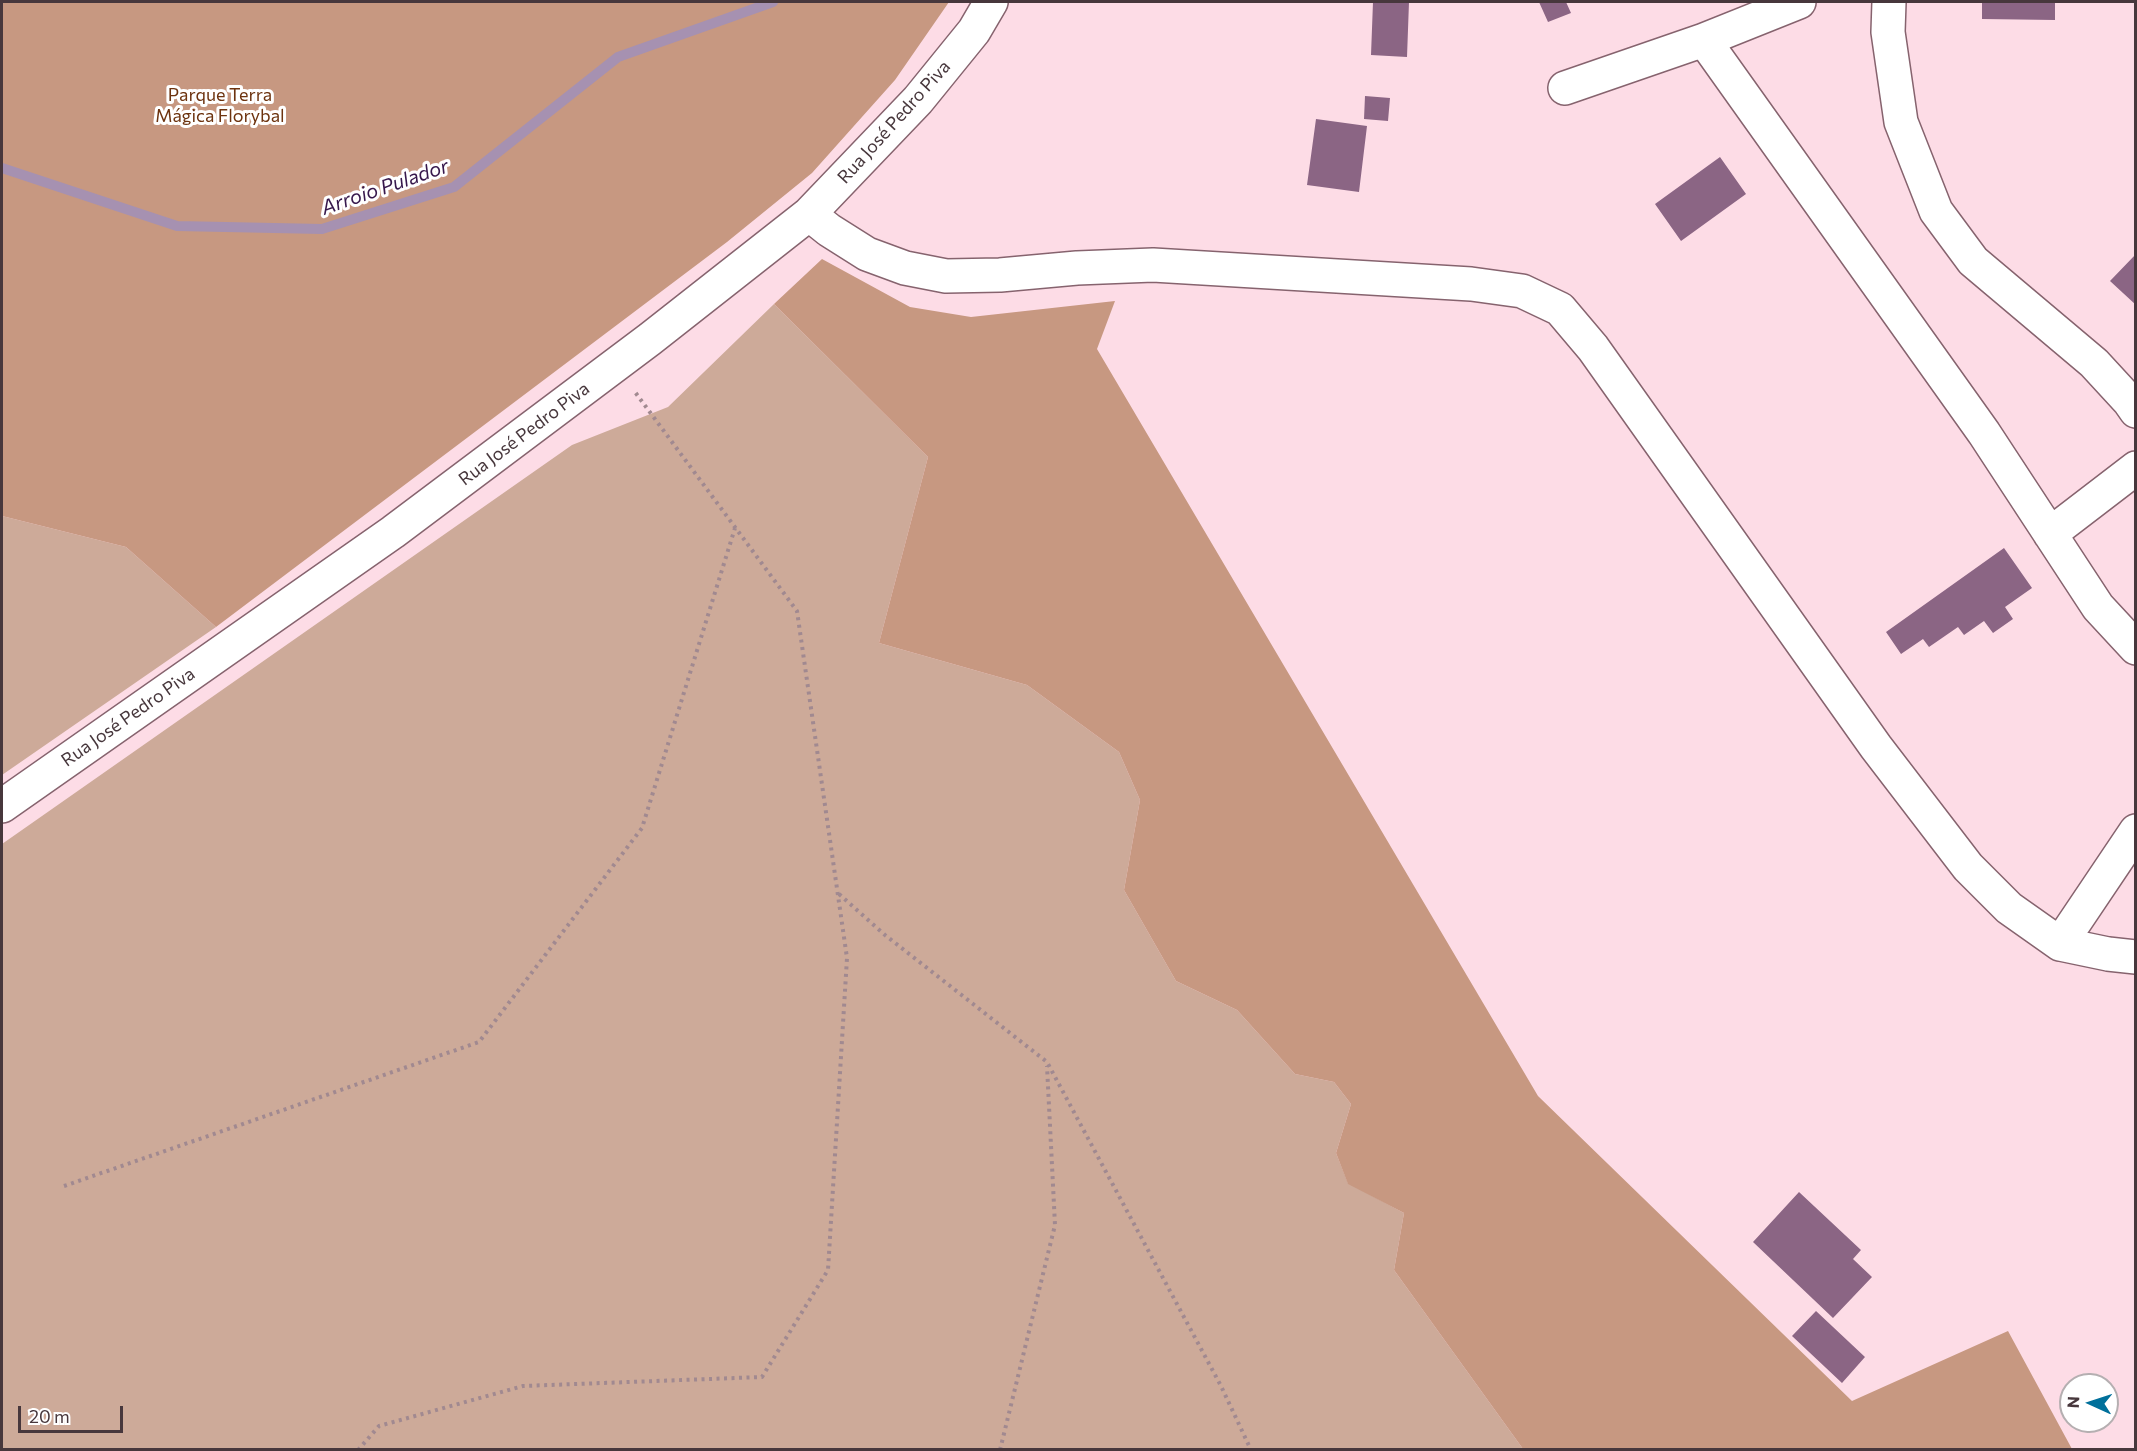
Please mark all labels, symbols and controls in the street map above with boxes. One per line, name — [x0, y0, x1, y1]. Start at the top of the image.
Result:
street label: Rua José Pedro Piva — [833, 56, 955, 188]
park label: Parque Terra Mágica Florybal — [155, 84, 285, 127]
water label: Arroio Pulador — [318, 154, 452, 220]
street label: Rua José Pedro Piva — [454, 378, 594, 490]
street label: Rua José Pedro Piva — [57, 663, 199, 771]
north arrow — [2059, 1373, 2119, 1433]
scale bar — [21, 1394, 126, 1432]
text: N — [2063, 1396, 2082, 1409]
text: 20 m — [29, 1405, 70, 1427]

